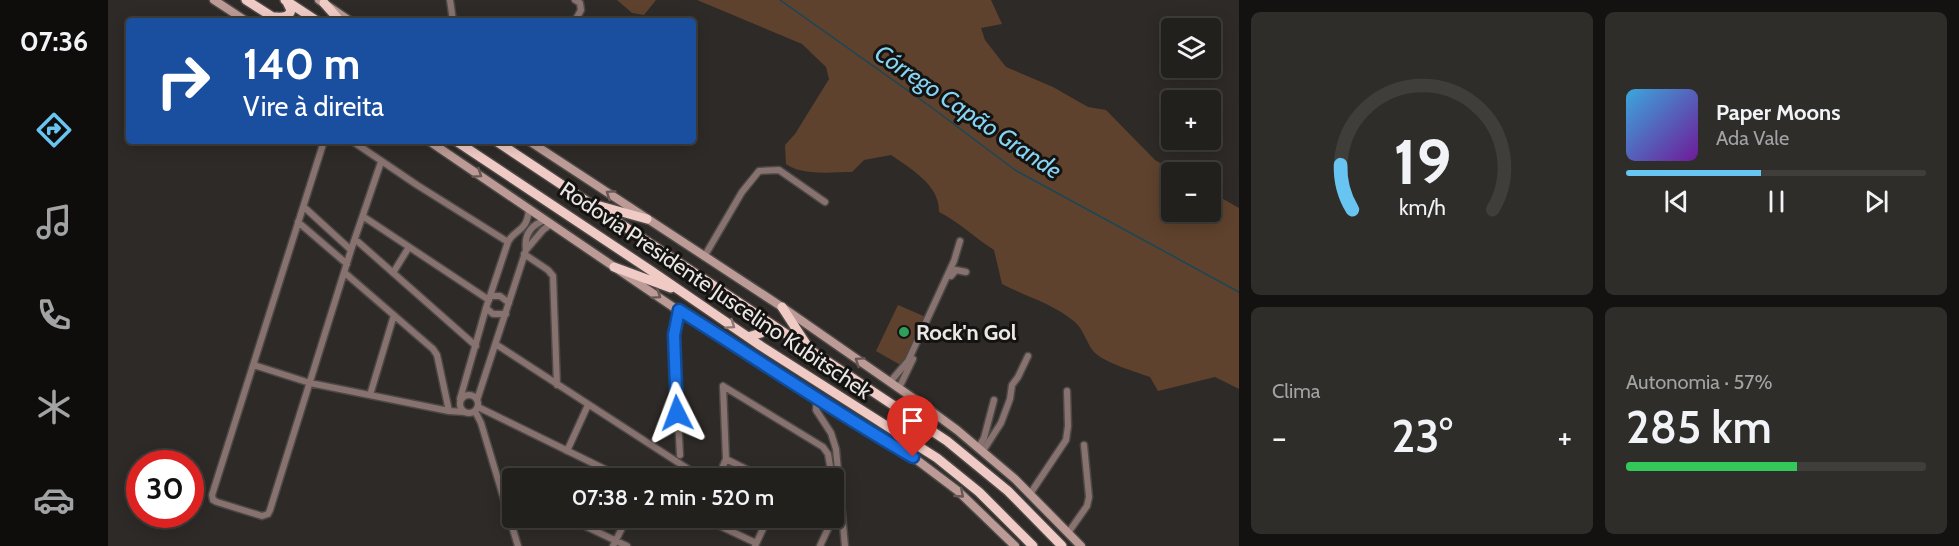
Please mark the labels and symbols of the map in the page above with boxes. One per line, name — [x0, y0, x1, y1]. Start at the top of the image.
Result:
water label: Córrego Capão Grande — [869, 38, 1067, 185]
one-way arrow — [471, 167, 482, 178]
street label: Rodovia Presidente Juscelino Kubitschek — [555, 176, 877, 405]
one-way arrow — [606, 190, 617, 201]
one-way arrow — [650, 288, 661, 299]
one-way arrow — [724, 318, 735, 329]
place label: Rock'n Gol — [916, 319, 1017, 346]
marker: Rock'n Gol — [897, 325, 911, 339]
one-way arrow — [855, 357, 866, 368]
position arrow — [645, 381, 709, 445]
pin — [887, 395, 938, 457]
speed limit sign: 30 — [126, 450, 204, 528]
one-way arrow — [953, 486, 964, 497]

